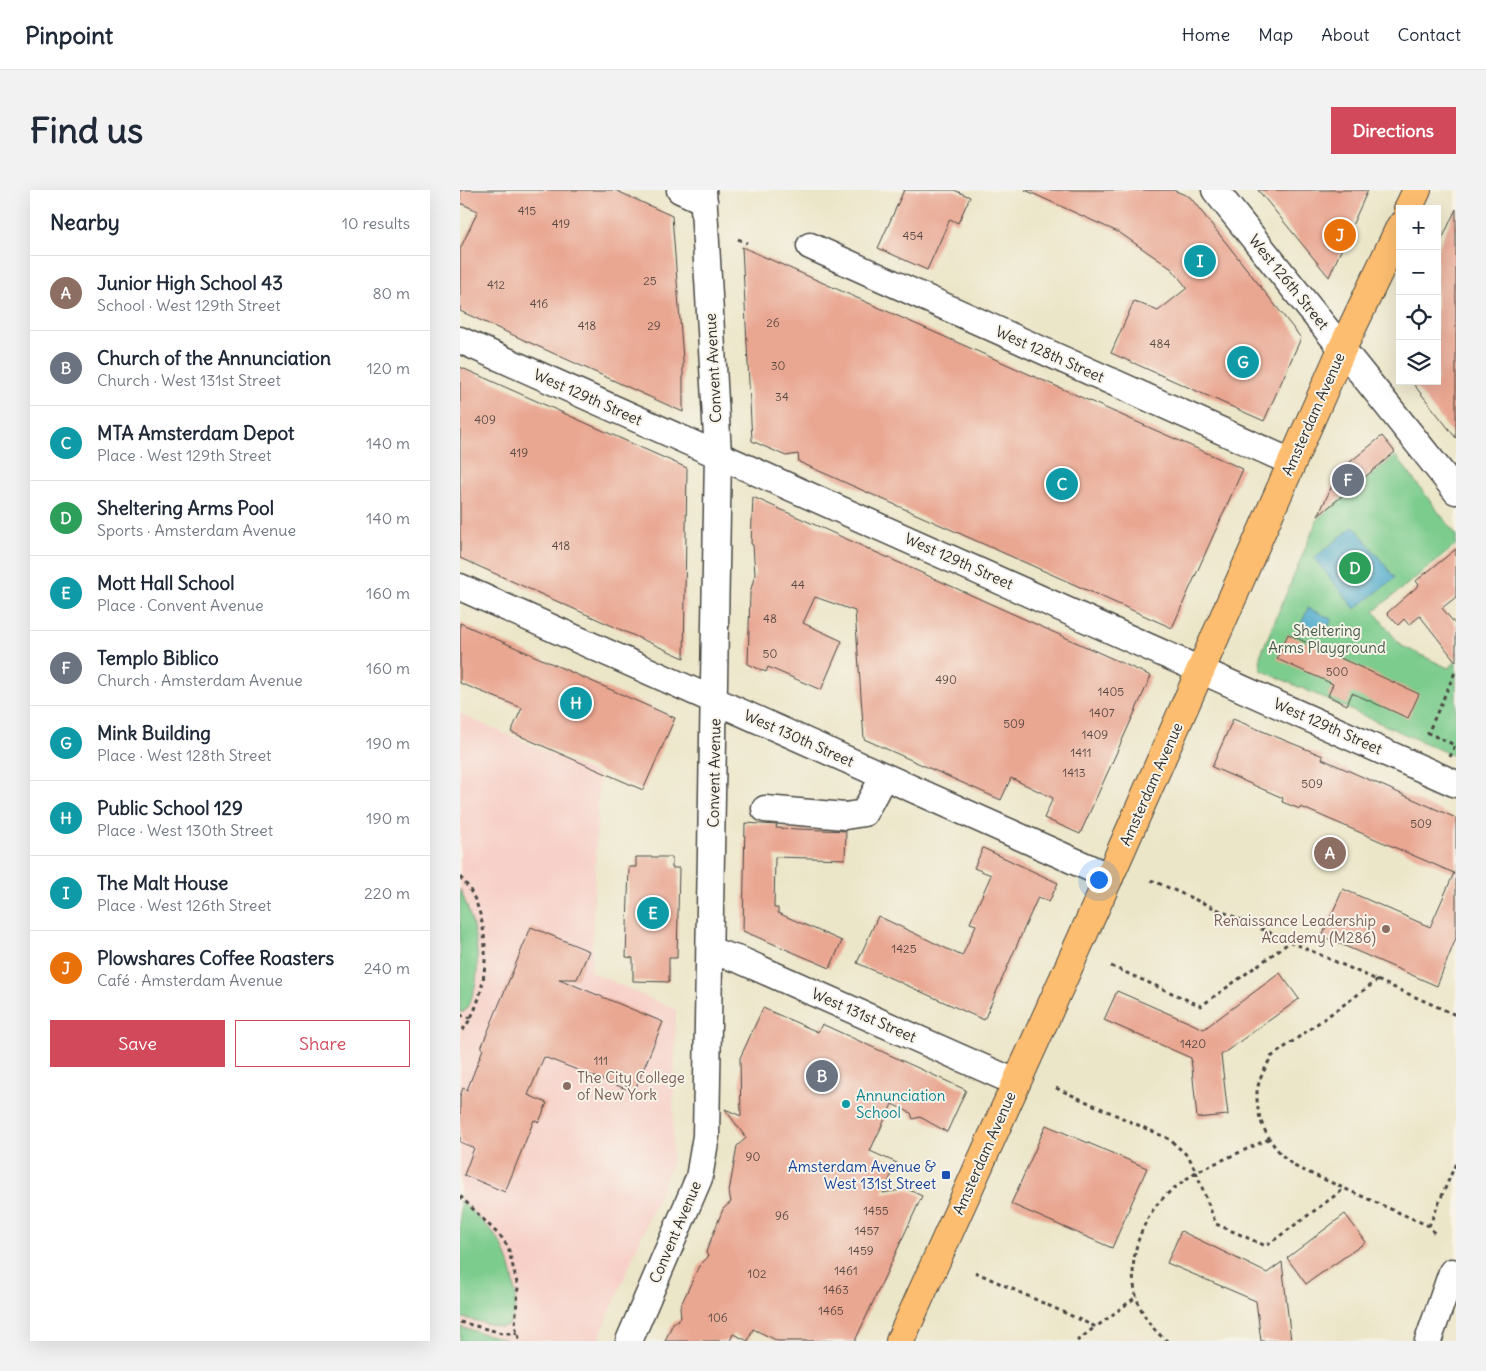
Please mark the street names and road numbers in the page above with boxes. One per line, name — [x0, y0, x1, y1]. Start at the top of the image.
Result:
street label: West 126th Street — [1245, 231, 1333, 333]
street label: Convent Avenue — [701, 313, 725, 423]
street label: West 128th Street — [993, 322, 1107, 386]
street label: Amsterdam Avenue — [1277, 349, 1349, 479]
street label: West 129th Street — [531, 365, 645, 429]
street label: West 129th Street — [902, 529, 1016, 593]
street label: West 129th Street — [1271, 694, 1385, 758]
street label: West 130th Street — [741, 705, 857, 771]
street label: Convent Avenue — [704, 718, 724, 828]
street label: Amsterdam Avenue — [1115, 719, 1187, 849]
street label: West 131st Street — [809, 983, 919, 1047]
street label: Amsterdam Avenue — [948, 1088, 1020, 1218]
street label: Convent Avenue — [645, 1178, 705, 1286]

